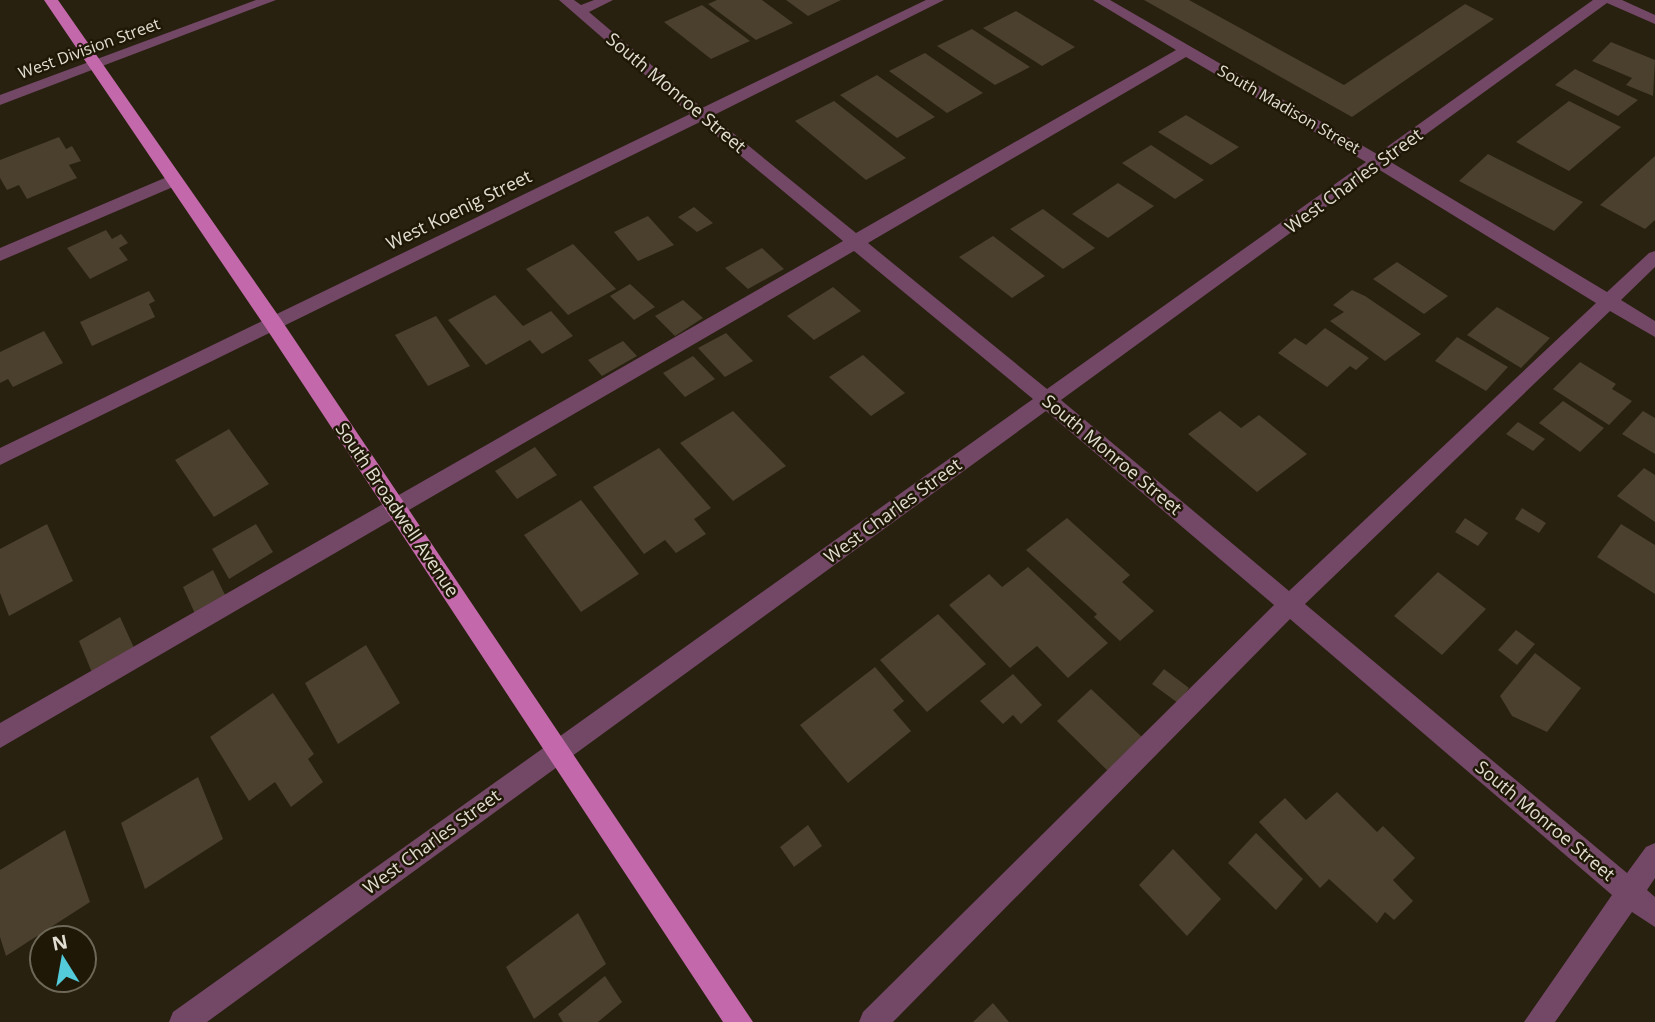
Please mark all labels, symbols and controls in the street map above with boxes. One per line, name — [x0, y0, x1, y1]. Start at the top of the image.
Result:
street label: West Division Street — [15, 12, 163, 84]
street label: South Monroe Street — [602, 27, 751, 158]
street label: South Madison Street — [1214, 59, 1364, 159]
street label: West Charles Street — [1280, 122, 1427, 238]
street label: West Koenig Street — [382, 164, 535, 255]
street label: South Monroe Street — [1038, 389, 1187, 520]
street label: South Broadwell Avenue — [331, 418, 465, 601]
street label: West Charles Street — [819, 452, 966, 568]
street label: South Monroe Street — [1471, 755, 1620, 886]
street label: West Charles Street — [358, 783, 505, 899]
north arrow — [28, 924, 98, 994]
text: N — [50, 928, 70, 957]

